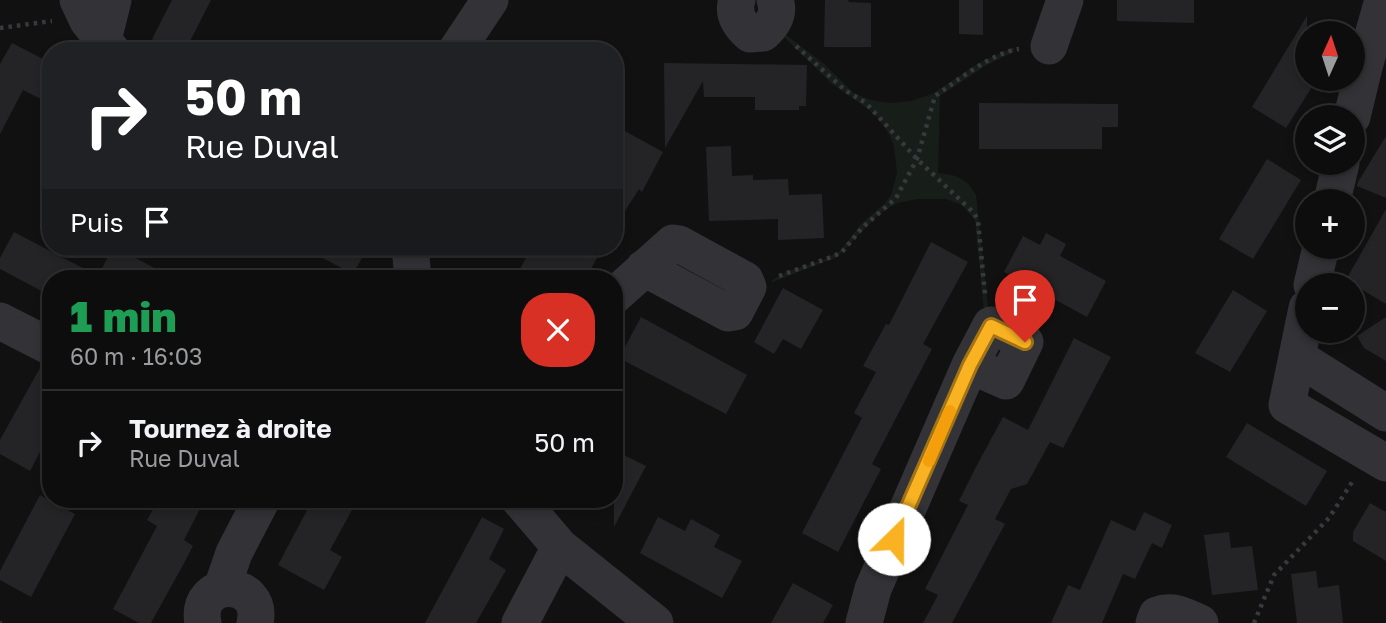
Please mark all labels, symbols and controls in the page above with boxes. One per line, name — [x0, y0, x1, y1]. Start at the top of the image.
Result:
north arrow — [1295, 21, 1365, 91]
map controls — [1295, 21, 1365, 343]
text: 50 m — [185, 67, 302, 126]
icon: right — [70, 70, 161, 161]
button: layers — [1295, 105, 1365, 175]
text: Rue Duval — [185, 127, 339, 165]
button: + — [1295, 189, 1365, 259]
icon: arrive — [138, 203, 176, 241]
text: Puis — [70, 207, 124, 238]
pin — [995, 270, 1055, 342]
button: − — [1295, 273, 1365, 343]
icon: arrive — [1006, 281, 1044, 319]
text: 1 min — [70, 291, 177, 341]
button: close — [521, 293, 595, 367]
text: 60 m · 16:03 — [70, 342, 202, 370]
text: Tournez à droite — [129, 413, 332, 444]
icon: right — [70, 424, 108, 462]
text: 50 m — [534, 427, 595, 458]
text: Rue Duval — [129, 444, 240, 472]
position arrow — [857, 502, 931, 576]

